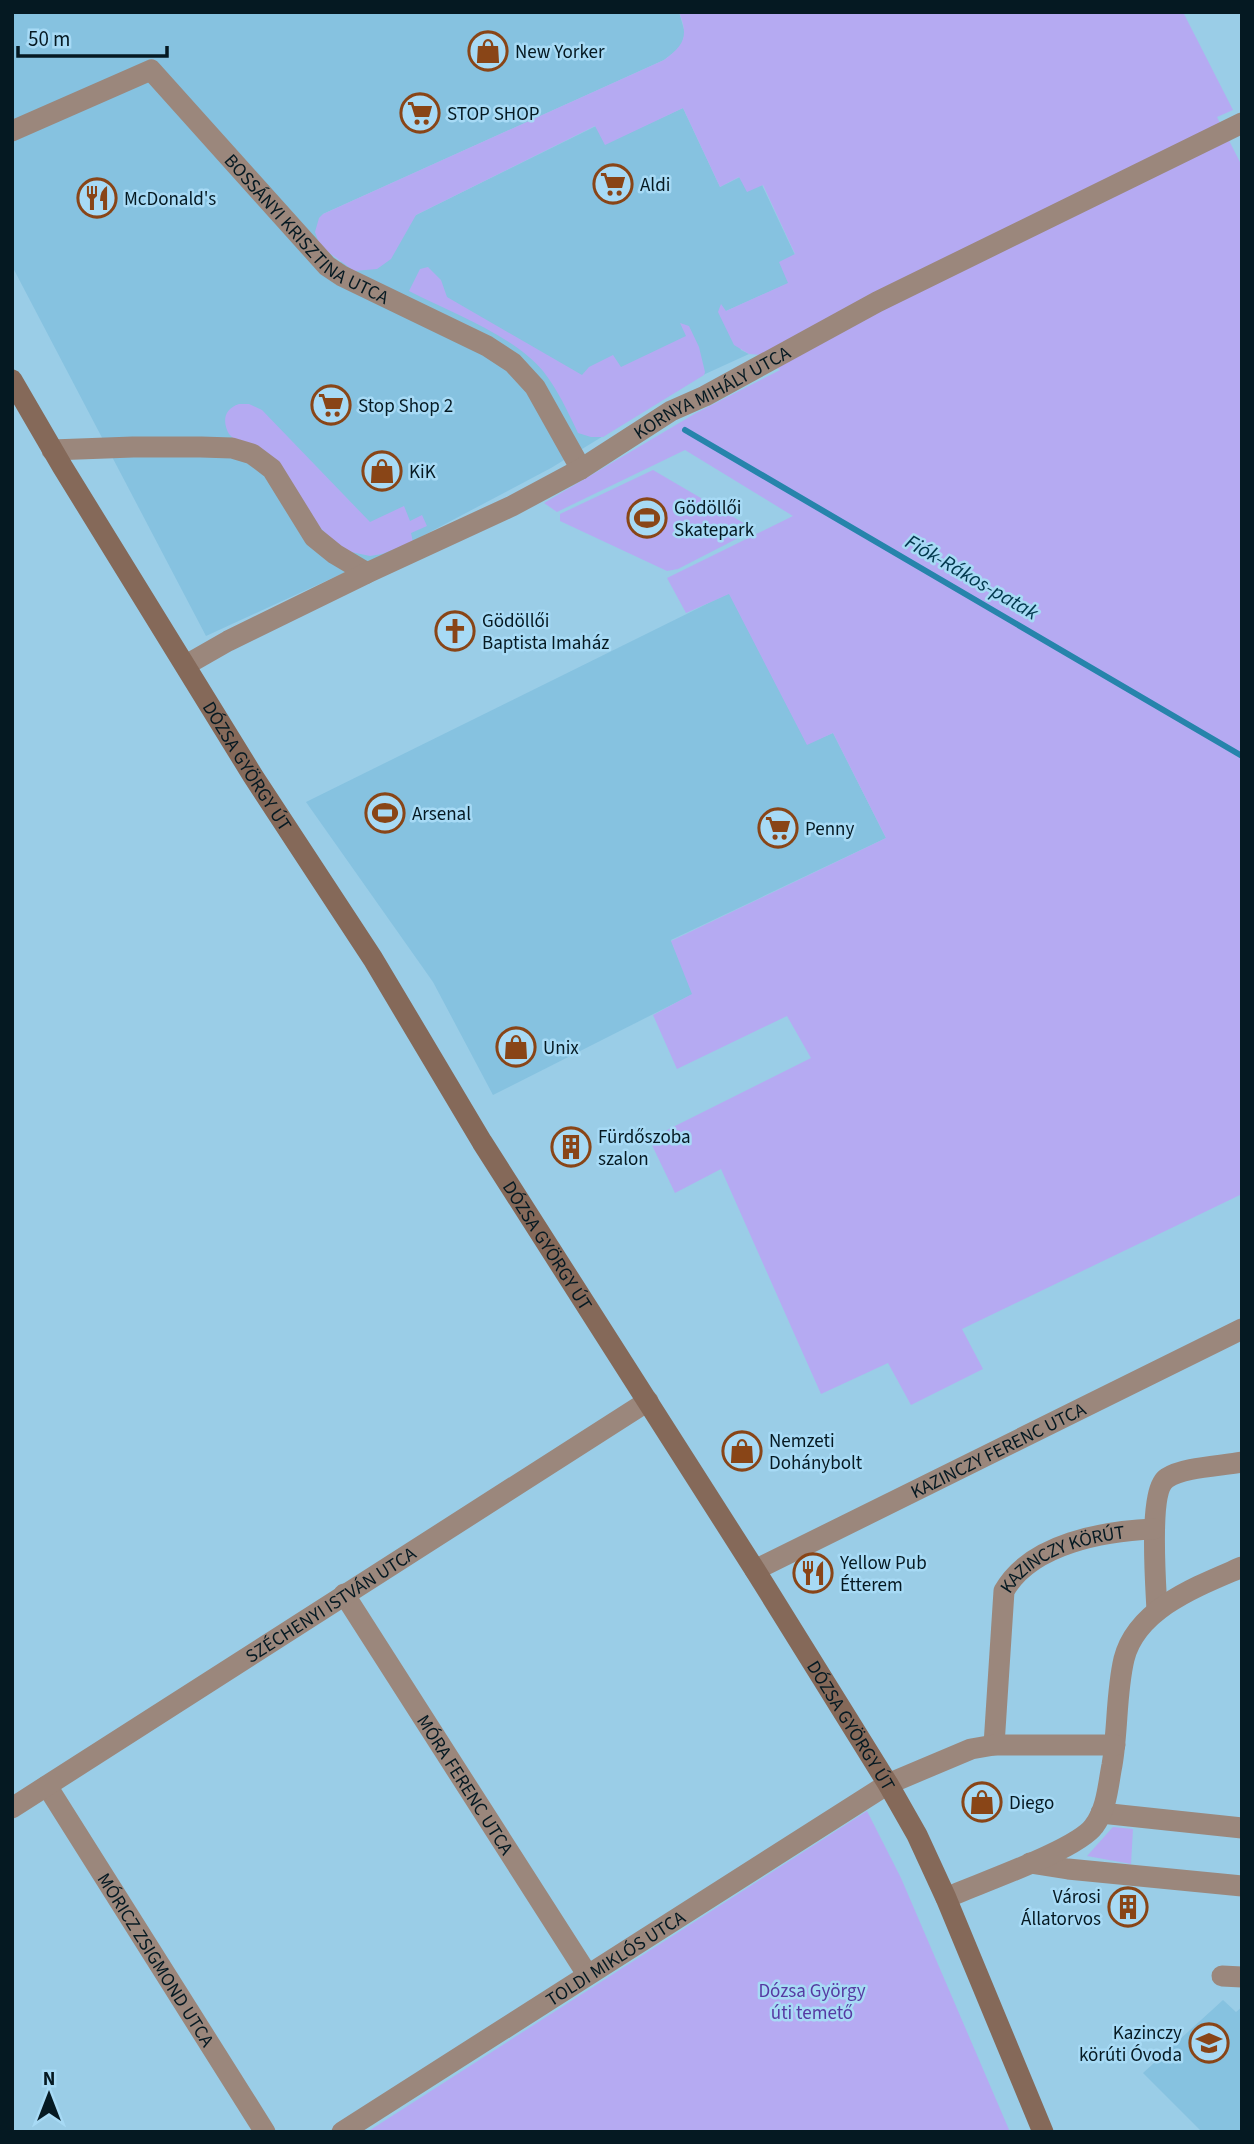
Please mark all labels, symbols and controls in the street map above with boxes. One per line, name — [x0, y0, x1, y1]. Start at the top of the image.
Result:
scale bar — [18, 14, 166, 58]
text: 50 m — [28, 24, 70, 54]
shop icon: New Yorker — [467, 30, 509, 72]
place label: New Yorker — [515, 39, 605, 66]
supermarket icon: STOP SHOP — [399, 92, 441, 134]
place label: STOP SHOP — [447, 101, 540, 128]
street label: BOSSÁNYI KRISZTINA UTCA — [217, 148, 394, 312]
supermarket icon: Aldi — [592, 163, 634, 205]
place label: Aldi — [640, 172, 670, 199]
restaurant icon: McDonald's — [76, 177, 118, 219]
place label: McDonald's — [124, 186, 216, 213]
street label: KORNYA MIHÁLY UTCA — [629, 340, 796, 447]
supermarket icon: Stop Shop 2 — [310, 384, 352, 426]
place label: Stop Shop 2 — [358, 393, 453, 420]
shop icon: KiK — [361, 450, 403, 492]
place label: KiK — [409, 459, 436, 486]
place label: Gödöllői Skatepark — [674, 495, 755, 544]
sports icon: Gödöllői Skatepark — [626, 497, 668, 539]
water label: Fiók-Rákos-patak — [900, 527, 1045, 628]
place label: Gödöllői Baptista Imaház — [482, 608, 609, 657]
church icon: Gödöllői Baptista Imaház — [434, 610, 476, 652]
street label: DÓZSA GYÖRGY ÚT — [195, 696, 298, 837]
sports icon: Arsenal — [364, 792, 406, 834]
place label: Arsenal — [412, 801, 471, 828]
supermarket icon: Penny — [757, 807, 799, 849]
place label: Penny — [805, 816, 855, 843]
shop icon: Unix — [495, 1026, 537, 1068]
place label: Unix — [543, 1035, 579, 1062]
place label: Fürdőszoba szalon — [598, 1124, 691, 1173]
building icon: Fürdőszoba szalon — [550, 1126, 592, 1168]
street label: DÓZSA GYÖRGY ÚT — [495, 1176, 598, 1316]
street label: KAZINCZY FERENC UTCA — [906, 1396, 1091, 1506]
place label: Nemzeti Dohánybolt — [769, 1428, 863, 1477]
shop icon: Nemzeti Dohánybolt — [721, 1430, 763, 1472]
street label: KAZINCZY KÖRÚT — [994, 1519, 1126, 1599]
street label: SZÉCHENYI ISTVÁN UTCA — [241, 1540, 422, 1670]
place label: Yellow Pub Étterem — [839, 1550, 927, 1599]
restaurant icon: Yellow Pub Étterem — [792, 1552, 834, 1594]
street label: DÓZSA GYÖRGY ÚT — [800, 1656, 901, 1796]
street label: MÓRA FERENC UTCA — [410, 1710, 520, 1861]
shop icon: Diego — [961, 1781, 1003, 1823]
place label: Diego — [1009, 1790, 1054, 1817]
street label: MÓRICZ ZSIGMOND UTCA — [90, 1868, 220, 2053]
place label: Városi Állatorvos — [1021, 1884, 1101, 1933]
building icon: Városi Állatorvos — [1107, 1886, 1149, 1928]
street label: TOLDI MIKLÓS UTCA — [541, 1904, 692, 2014]
park label: Dózsa György úti temető — [758, 1978, 866, 2027]
place label: Kazinczy körúti Óvoda — [1079, 2020, 1182, 2069]
school or university icon: Kazinczy körúti Óvoda — [1188, 2022, 1230, 2064]
north arrow — [14, 2060, 84, 2130]
text: N — [43, 2066, 55, 2093]

